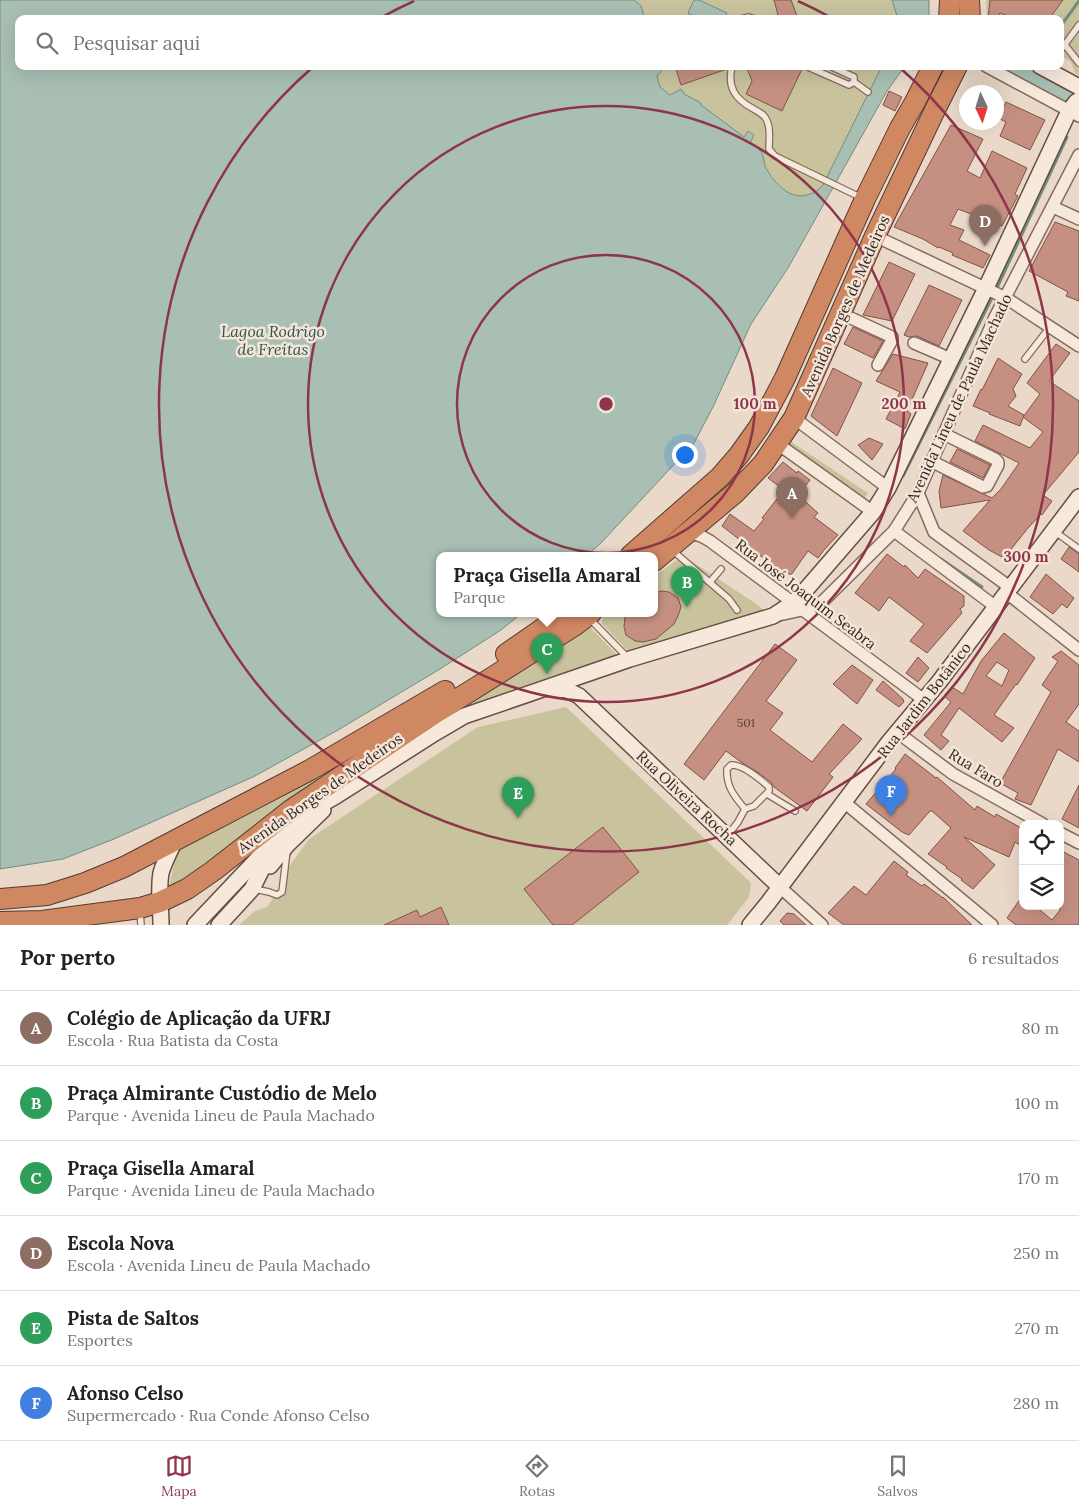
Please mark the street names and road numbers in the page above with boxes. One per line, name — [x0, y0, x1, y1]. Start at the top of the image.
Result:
street label: Avenida Borges de Medeiros — [796, 212, 894, 401]
street label: Avenida Lineu de Paula Machado — [902, 290, 1016, 506]
street label: Rua José Joaquim Seabra — [732, 535, 880, 653]
street label: Rua Jardim Botânico — [873, 638, 975, 762]
street label: Avenida Borges de Medeiros — [233, 729, 406, 858]
street label: Rua Faro — [945, 744, 1007, 792]
street label: Rua Oliveira Rocha — [633, 746, 742, 850]

